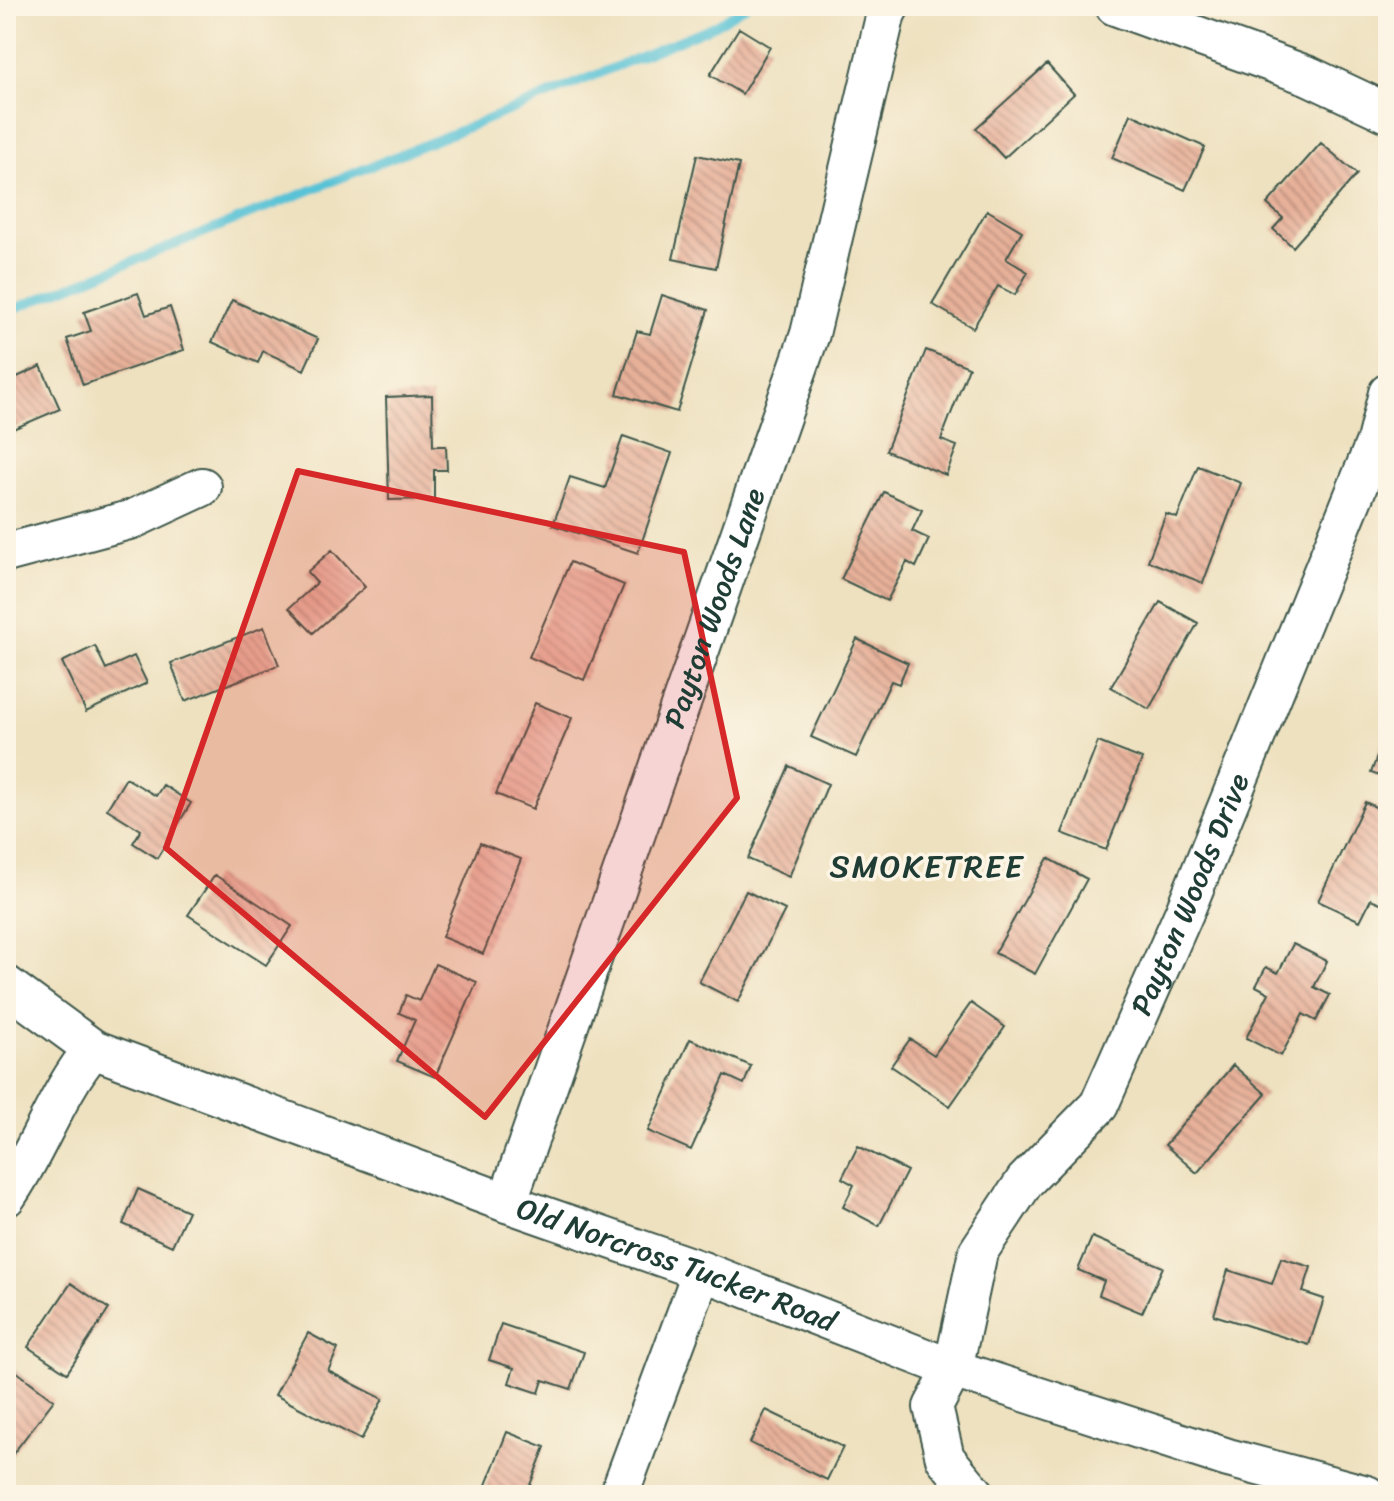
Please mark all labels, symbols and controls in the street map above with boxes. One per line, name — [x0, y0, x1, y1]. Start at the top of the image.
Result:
street label: Payton Woods Lane — [647, 480, 781, 736]
street label: Payton Woods Drive — [1115, 765, 1265, 1024]
district label: SMOKETREE — [830, 838, 1025, 895]
street label: Old Norcross Tucker Road — [509, 1181, 847, 1349]

